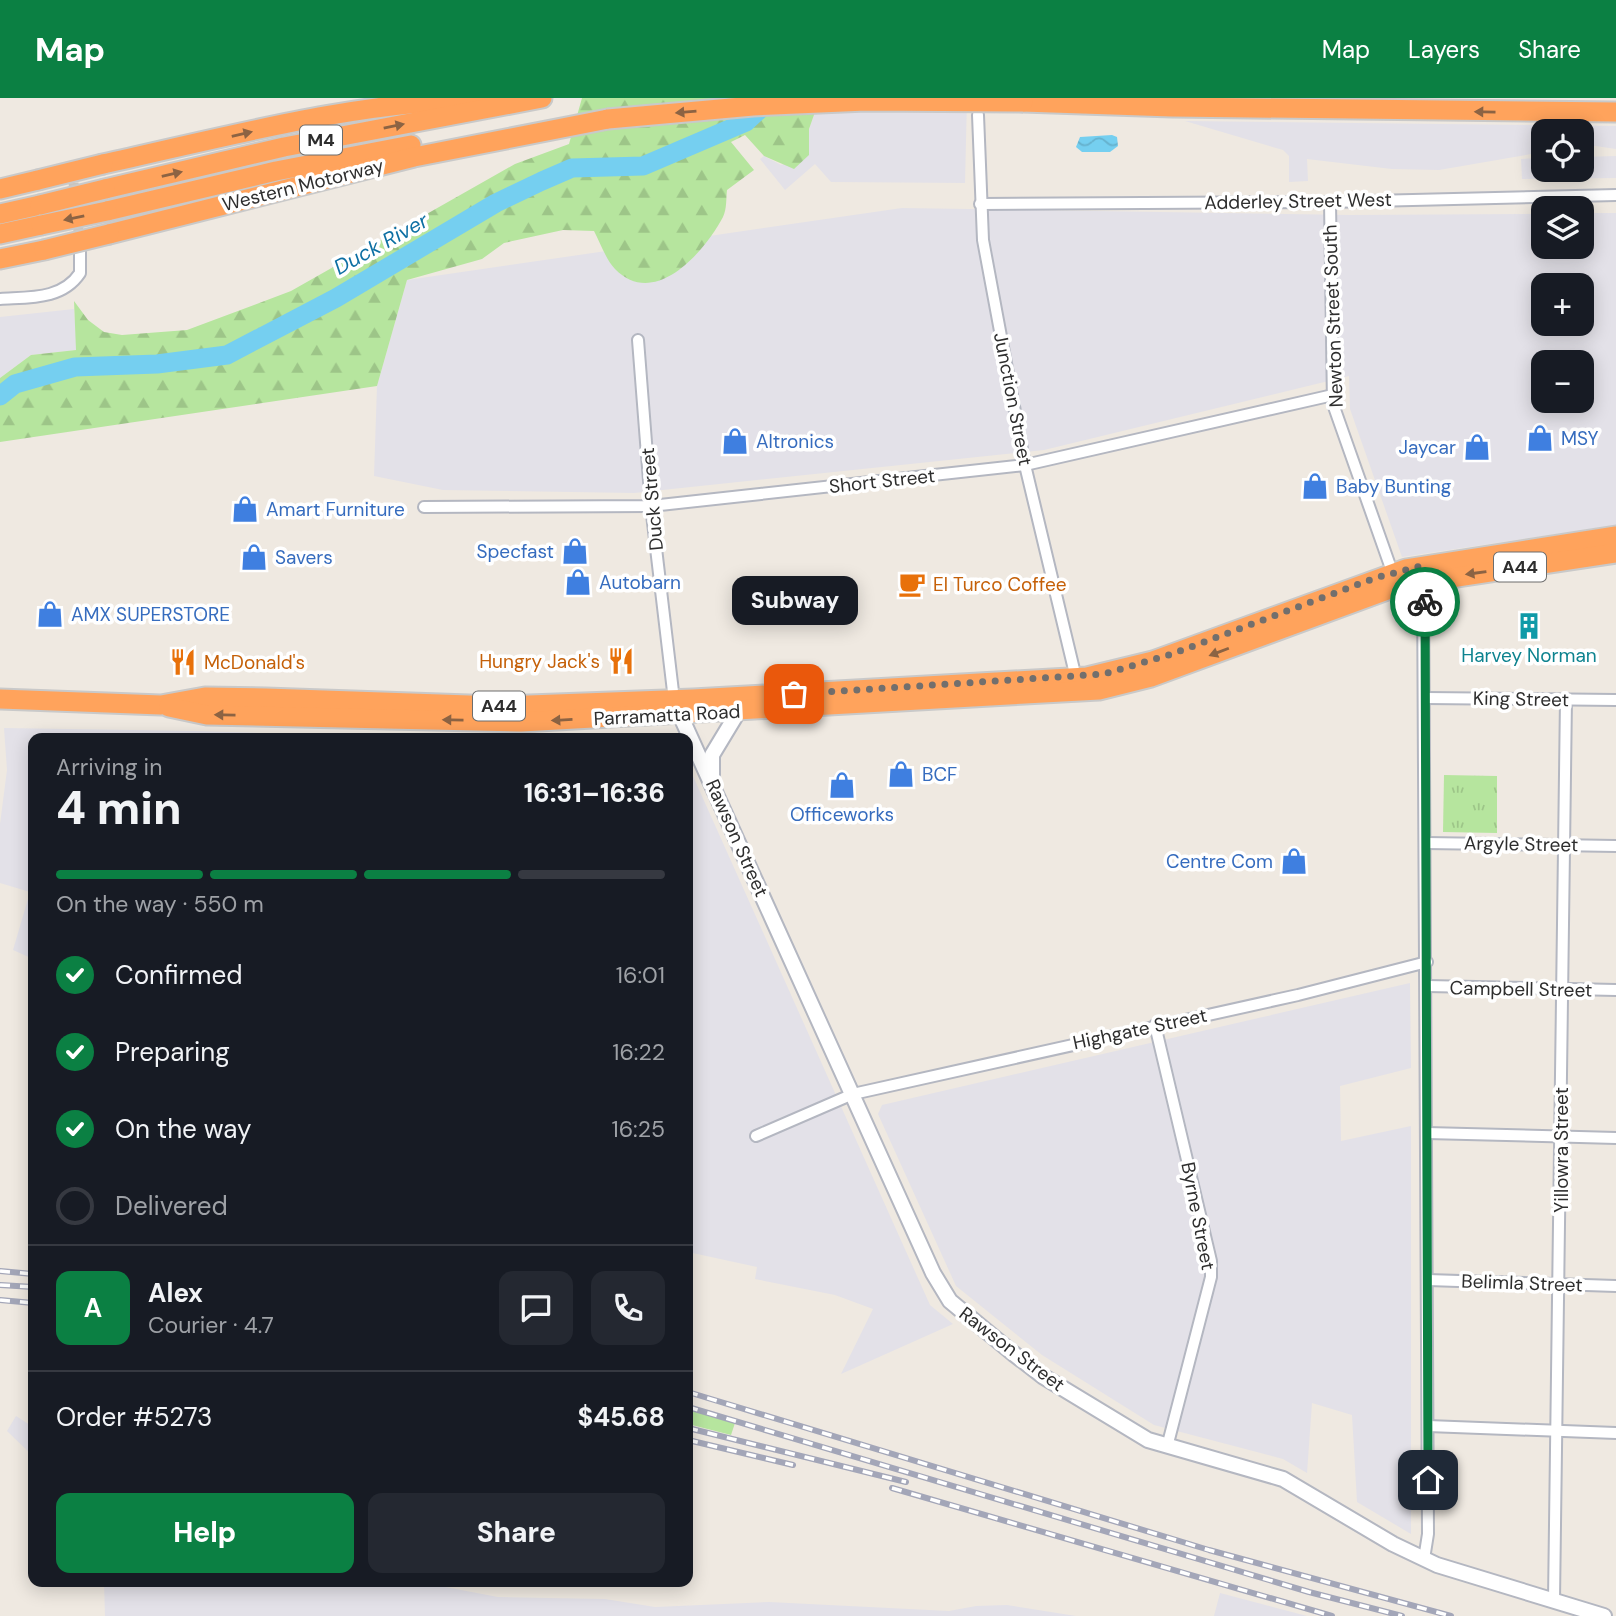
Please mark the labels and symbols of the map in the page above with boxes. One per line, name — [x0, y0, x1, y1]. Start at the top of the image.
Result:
one-way arrow — [1474, 106, 1496, 118]
one-way arrow — [675, 107, 697, 118]
one-way arrow — [383, 121, 405, 132]
road number: M4 — [300, 126, 342, 154]
one-way arrow — [231, 128, 253, 139]
street label: Western Motorway — [220, 153, 387, 217]
one-way arrow — [161, 168, 183, 179]
street label: Adderley Street West — [1204, 187, 1392, 215]
water label: Duck River — [329, 206, 434, 281]
one-way arrow — [63, 213, 85, 224]
street label: Newton Street South — [1317, 224, 1349, 408]
street label: Junction Street — [988, 330, 1038, 468]
shop icon: MSY — [1525, 423, 1555, 453]
shop icon: Altronics — [720, 426, 750, 456]
place label: MSY — [1561, 426, 1598, 451]
place label: Altronics — [756, 429, 834, 454]
shop icon: Jaycar — [1462, 432, 1492, 462]
place label: Jaycar — [1399, 435, 1456, 460]
street label: Duck Street — [635, 446, 669, 552]
street label: Short Street — [828, 463, 936, 499]
shop icon: Baby Bunting — [1300, 471, 1330, 501]
place label: Baby Bunting — [1336, 474, 1452, 499]
shop icon: Amart Furniture — [230, 494, 260, 524]
place label: Amart Furniture — [266, 497, 405, 522]
shop icon: Specfast — [560, 536, 590, 566]
place label: Specfast — [476, 539, 554, 564]
shop icon: Savers — [239, 542, 269, 572]
place label: Savers — [275, 545, 333, 570]
road number: A44 — [1494, 552, 1546, 582]
shop icon: Autobarn — [563, 567, 593, 597]
courier — [1390, 567, 1460, 637]
one-way arrow — [1465, 568, 1487, 579]
cafe icon: El Turco Coffee — [897, 569, 927, 599]
place label: Autobarn — [599, 570, 681, 595]
place label: El Turco Coffee — [933, 572, 1067, 597]
callout: Subway — [731, 575, 857, 624]
shop icon: AMX SUPERSTORE — [35, 599, 65, 629]
place label: AMX SUPERSTORE — [71, 602, 230, 627]
building icon: Harvey Norman — [1514, 611, 1544, 641]
place label: Harvey Norman — [1461, 643, 1597, 668]
restaurant icon: Hungry Jack's — [606, 646, 636, 676]
restaurant icon: McDonald's — [168, 647, 198, 677]
one-way arrow — [1208, 647, 1229, 658]
place label: Hungry Jack's — [479, 649, 600, 674]
place label: McDonald's — [204, 650, 305, 675]
pin — [764, 664, 824, 724]
street label: King Street — [1473, 686, 1569, 712]
road number: A44 — [473, 692, 525, 720]
street label: Parramatta Road — [593, 699, 741, 731]
one-way arrow — [214, 710, 236, 721]
one-way arrow — [442, 714, 464, 726]
one-way arrow — [551, 714, 573, 725]
shop icon: BCF — [886, 759, 916, 789]
place label: BCF — [922, 762, 957, 787]
shop icon: Officeworks — [827, 770, 857, 800]
street label: Rawson Street — [700, 775, 774, 901]
place label: Officeworks — [790, 802, 894, 827]
street label: Argyle Street — [1464, 831, 1578, 857]
shop icon: Centre Com — [1279, 846, 1309, 876]
place label: Centre Com — [1166, 849, 1273, 874]
street label: Campbell Street — [1449, 975, 1593, 1003]
street label: Highgate Street — [1071, 1003, 1209, 1055]
street label: Yillowra Street — [1549, 1087, 1574, 1213]
street label: Byrne Street — [1175, 1160, 1221, 1272]
street label: Belimla Street — [1461, 1268, 1583, 1298]
street label: Rawson Street — [954, 1301, 1070, 1397]
pin — [1398, 1450, 1458, 1510]

